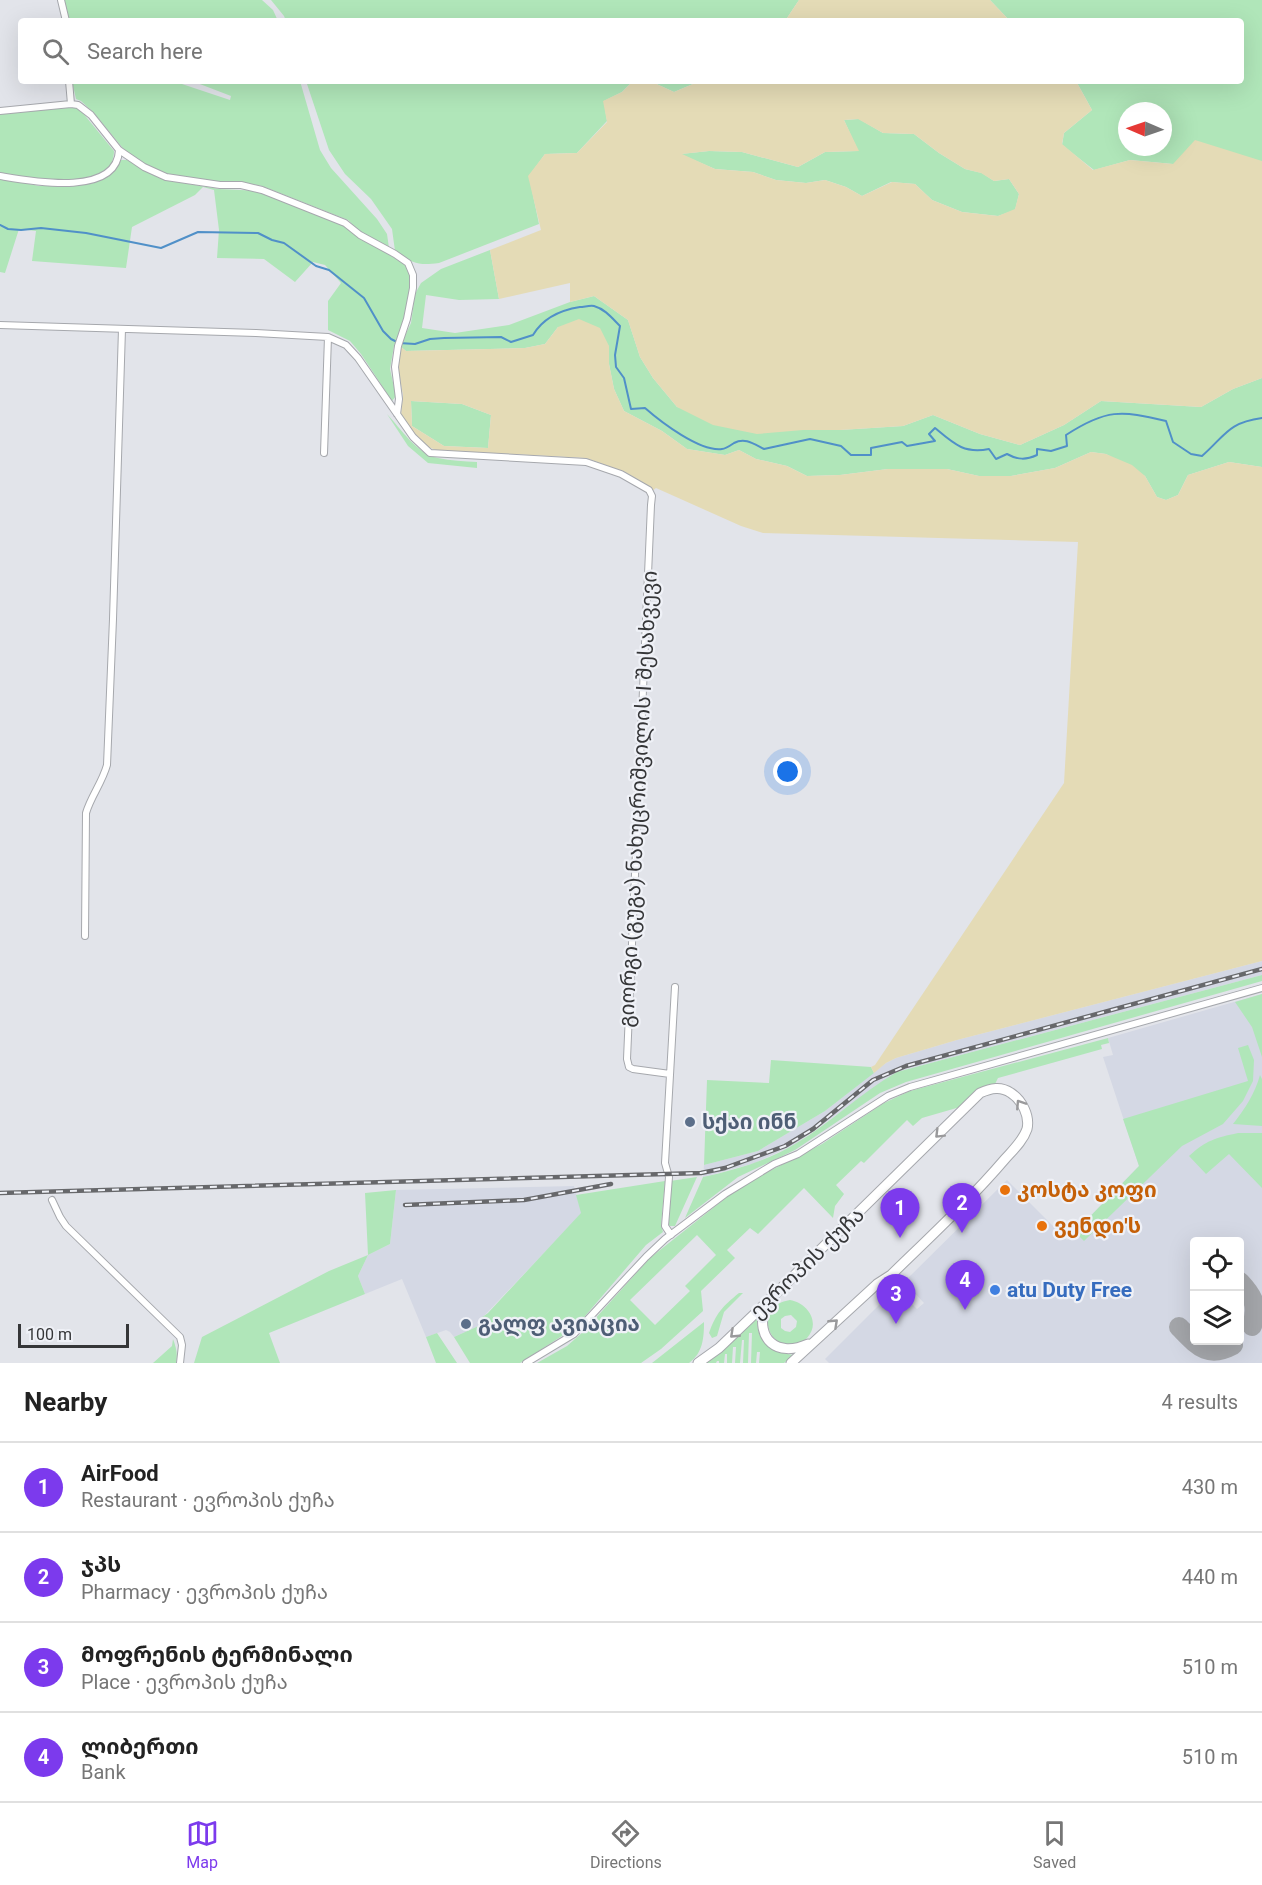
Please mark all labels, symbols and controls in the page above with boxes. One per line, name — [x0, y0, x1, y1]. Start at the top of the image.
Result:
search box — [18, 18, 1244, 84]
icon: search — [39, 35, 72, 68]
text: Search here — [87, 39, 203, 64]
north arrow — [1118, 102, 1172, 156]
street label: გიორგი (გუგა) ნახუცრიშვილის I შესახვევი — [614, 570, 663, 1028]
your location — [773, 757, 802, 786]
one-way arrow — [1016, 1100, 1028, 1110]
place label: სქაი ინნ — [702, 1110, 797, 1134]
marker: სქაი ინნ — [683, 1115, 697, 1129]
one-way arrow — [935, 1127, 946, 1138]
place label: კოსტა კოფი — [1017, 1178, 1157, 1202]
marker: კოსტა კოფი — [998, 1183, 1012, 1197]
pin: 2 — [942, 1184, 982, 1233]
pin: 1 — [880, 1188, 920, 1238]
street label: ევროპის ქუჩა — [745, 1203, 869, 1323]
place label: ვენდი'ს — [1054, 1214, 1141, 1239]
marker: ვენდი'ს — [1035, 1219, 1049, 1233]
map controls — [1190, 1237, 1244, 1345]
button: locate — [1190, 1237, 1244, 1291]
pin: 4 — [946, 1260, 984, 1310]
pin: 3 — [876, 1274, 916, 1324]
place label: atu Duty Free — [1007, 1278, 1132, 1302]
marker: atu Duty Free — [988, 1283, 1002, 1297]
button: layers — [1190, 1291, 1244, 1345]
place label: გალფ ავიაცია — [478, 1312, 640, 1337]
marker: გალფ ავიაცია — [459, 1317, 473, 1331]
one-way arrow — [827, 1319, 837, 1330]
scale bar — [18, 1321, 129, 1348]
text: 100 m — [27, 1325, 72, 1344]
one-way arrow — [731, 1326, 742, 1337]
text: Nearby — [24, 1387, 107, 1417]
text: 4 results — [1162, 1390, 1238, 1414]
text: AirFood — [81, 1461, 159, 1486]
text: 1 — [38, 1475, 49, 1499]
text: 430 m — [1182, 1475, 1238, 1499]
text: Restaurant · ევროპის ქუჩა — [81, 1488, 335, 1512]
text: ჯპს — [81, 1552, 121, 1577]
text: 2 — [38, 1565, 49, 1589]
text: 440 m — [1182, 1565, 1238, 1589]
text: Pharmacy · ევროპის ქუჩა — [81, 1580, 328, 1604]
text: მოფრენის ტერმინალი — [81, 1642, 353, 1667]
text: 3 — [38, 1655, 49, 1679]
text: 510 m — [1182, 1655, 1238, 1679]
text: Place · ევროპის ქუჩა — [81, 1670, 288, 1694]
text: ლიბერთი — [81, 1734, 199, 1759]
text: 4 — [38, 1745, 49, 1769]
text: 510 m — [1182, 1745, 1238, 1769]
text: Bank — [81, 1760, 126, 1784]
tab: Map — [186, 1817, 219, 1872]
tab: Directions — [590, 1817, 662, 1872]
tab: Saved — [1033, 1817, 1076, 1872]

